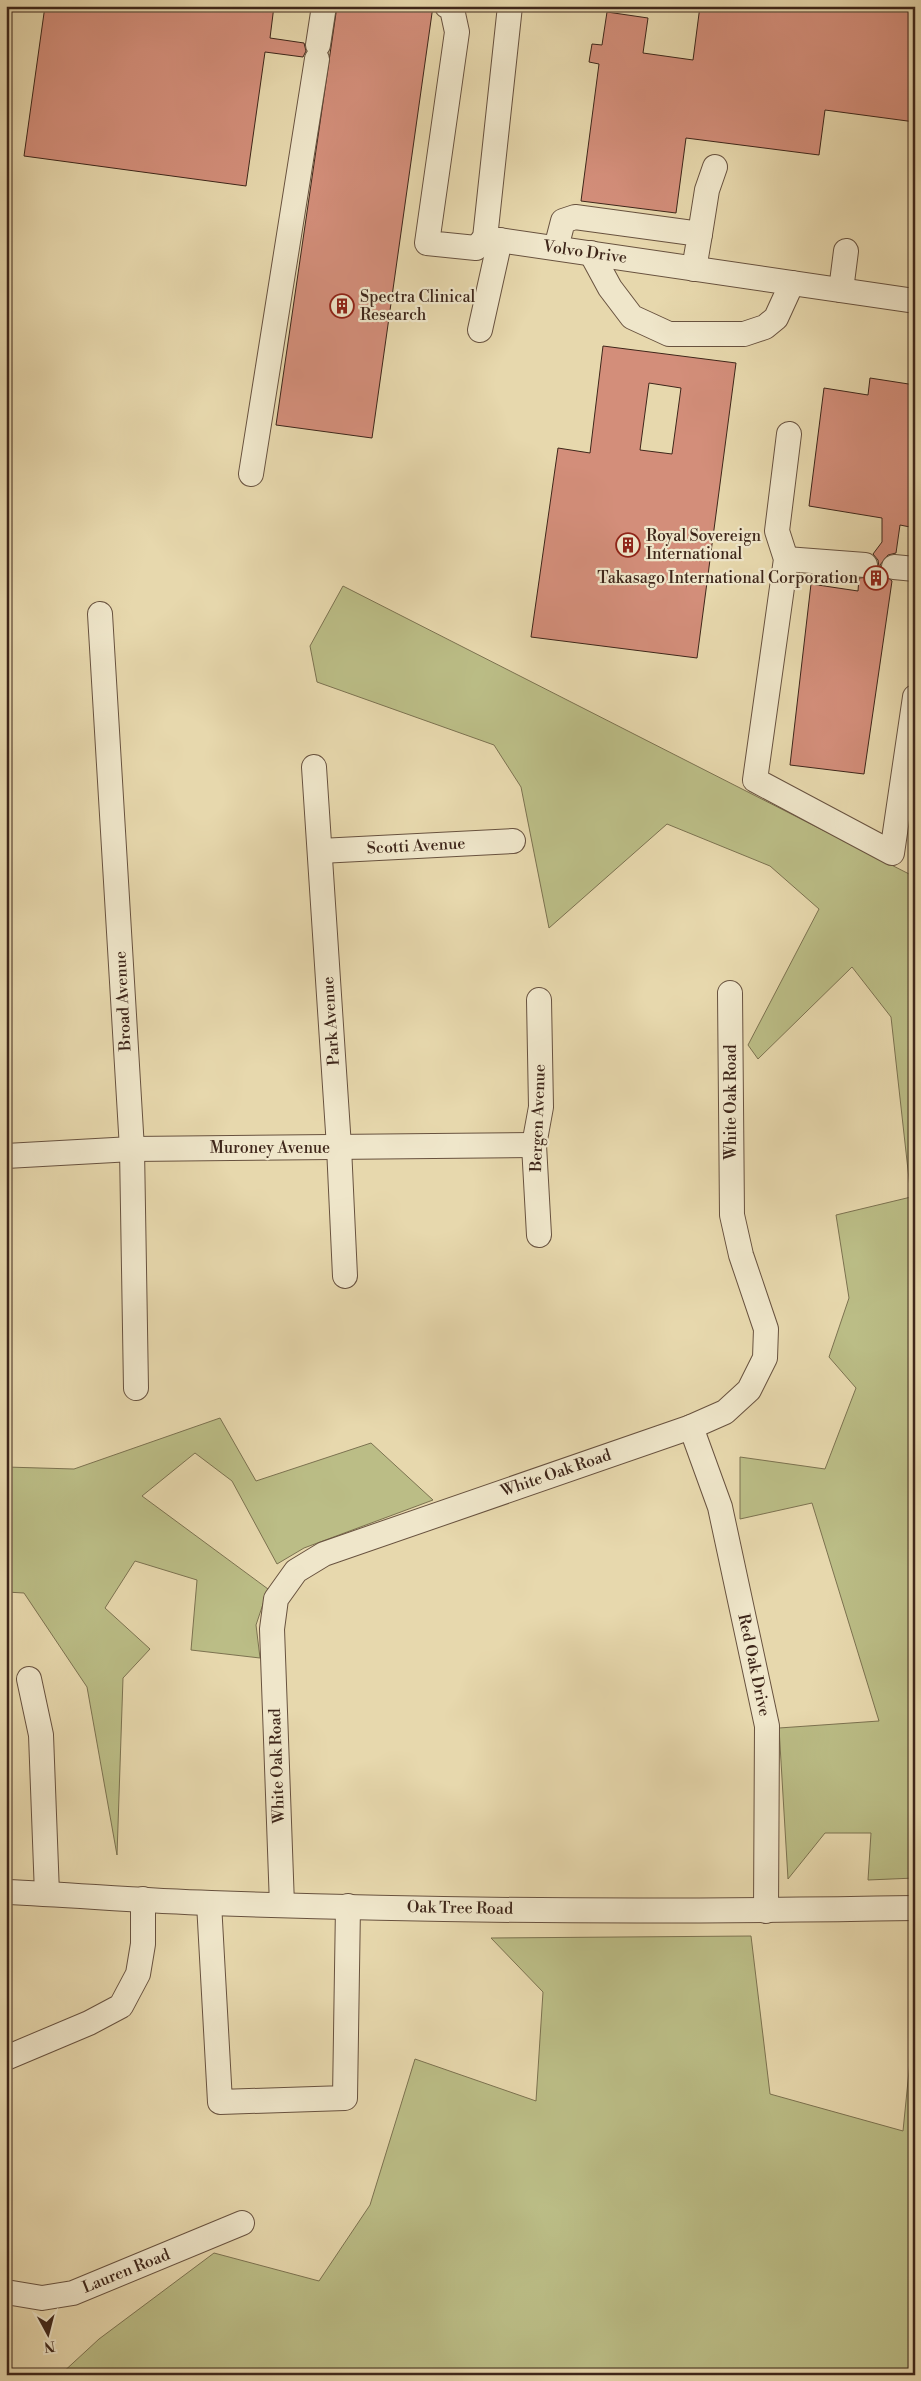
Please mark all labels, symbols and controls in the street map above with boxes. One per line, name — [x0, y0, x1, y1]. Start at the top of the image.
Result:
street label: Volvo Drive — [541, 236, 628, 268]
place label: Spectra Clinical Research — [360, 287, 475, 325]
building icon: Spectra Clinical Research — [329, 293, 355, 319]
place label: Royal Sovereign International — [646, 526, 762, 564]
building icon: Royal Sovereign International — [615, 532, 641, 558]
building icon: Takasago International Corporation — [863, 565, 889, 591]
place label: Takasago International Corporation — [597, 568, 858, 588]
street label: Scotti Avenue — [366, 833, 466, 859]
street label: Broad Avenue — [110, 950, 136, 1053]
street label: Park Avenue — [318, 976, 344, 1066]
street label: White Oak Road — [721, 1044, 741, 1161]
street label: Bergen Avenue — [526, 1064, 550, 1173]
street label: Muroney Avenue — [210, 1138, 330, 1158]
street label: White Oak Road — [497, 1445, 614, 1502]
street label: Red Oak Drive — [733, 1612, 775, 1718]
street label: White Oak Road — [265, 1708, 289, 1825]
street label: Oak Tree Road — [407, 1897, 513, 1919]
street label: Lauren Road — [79, 2244, 173, 2298]
north arrow — [22, 2308, 72, 2358]
text: N — [43, 2336, 56, 2356]

